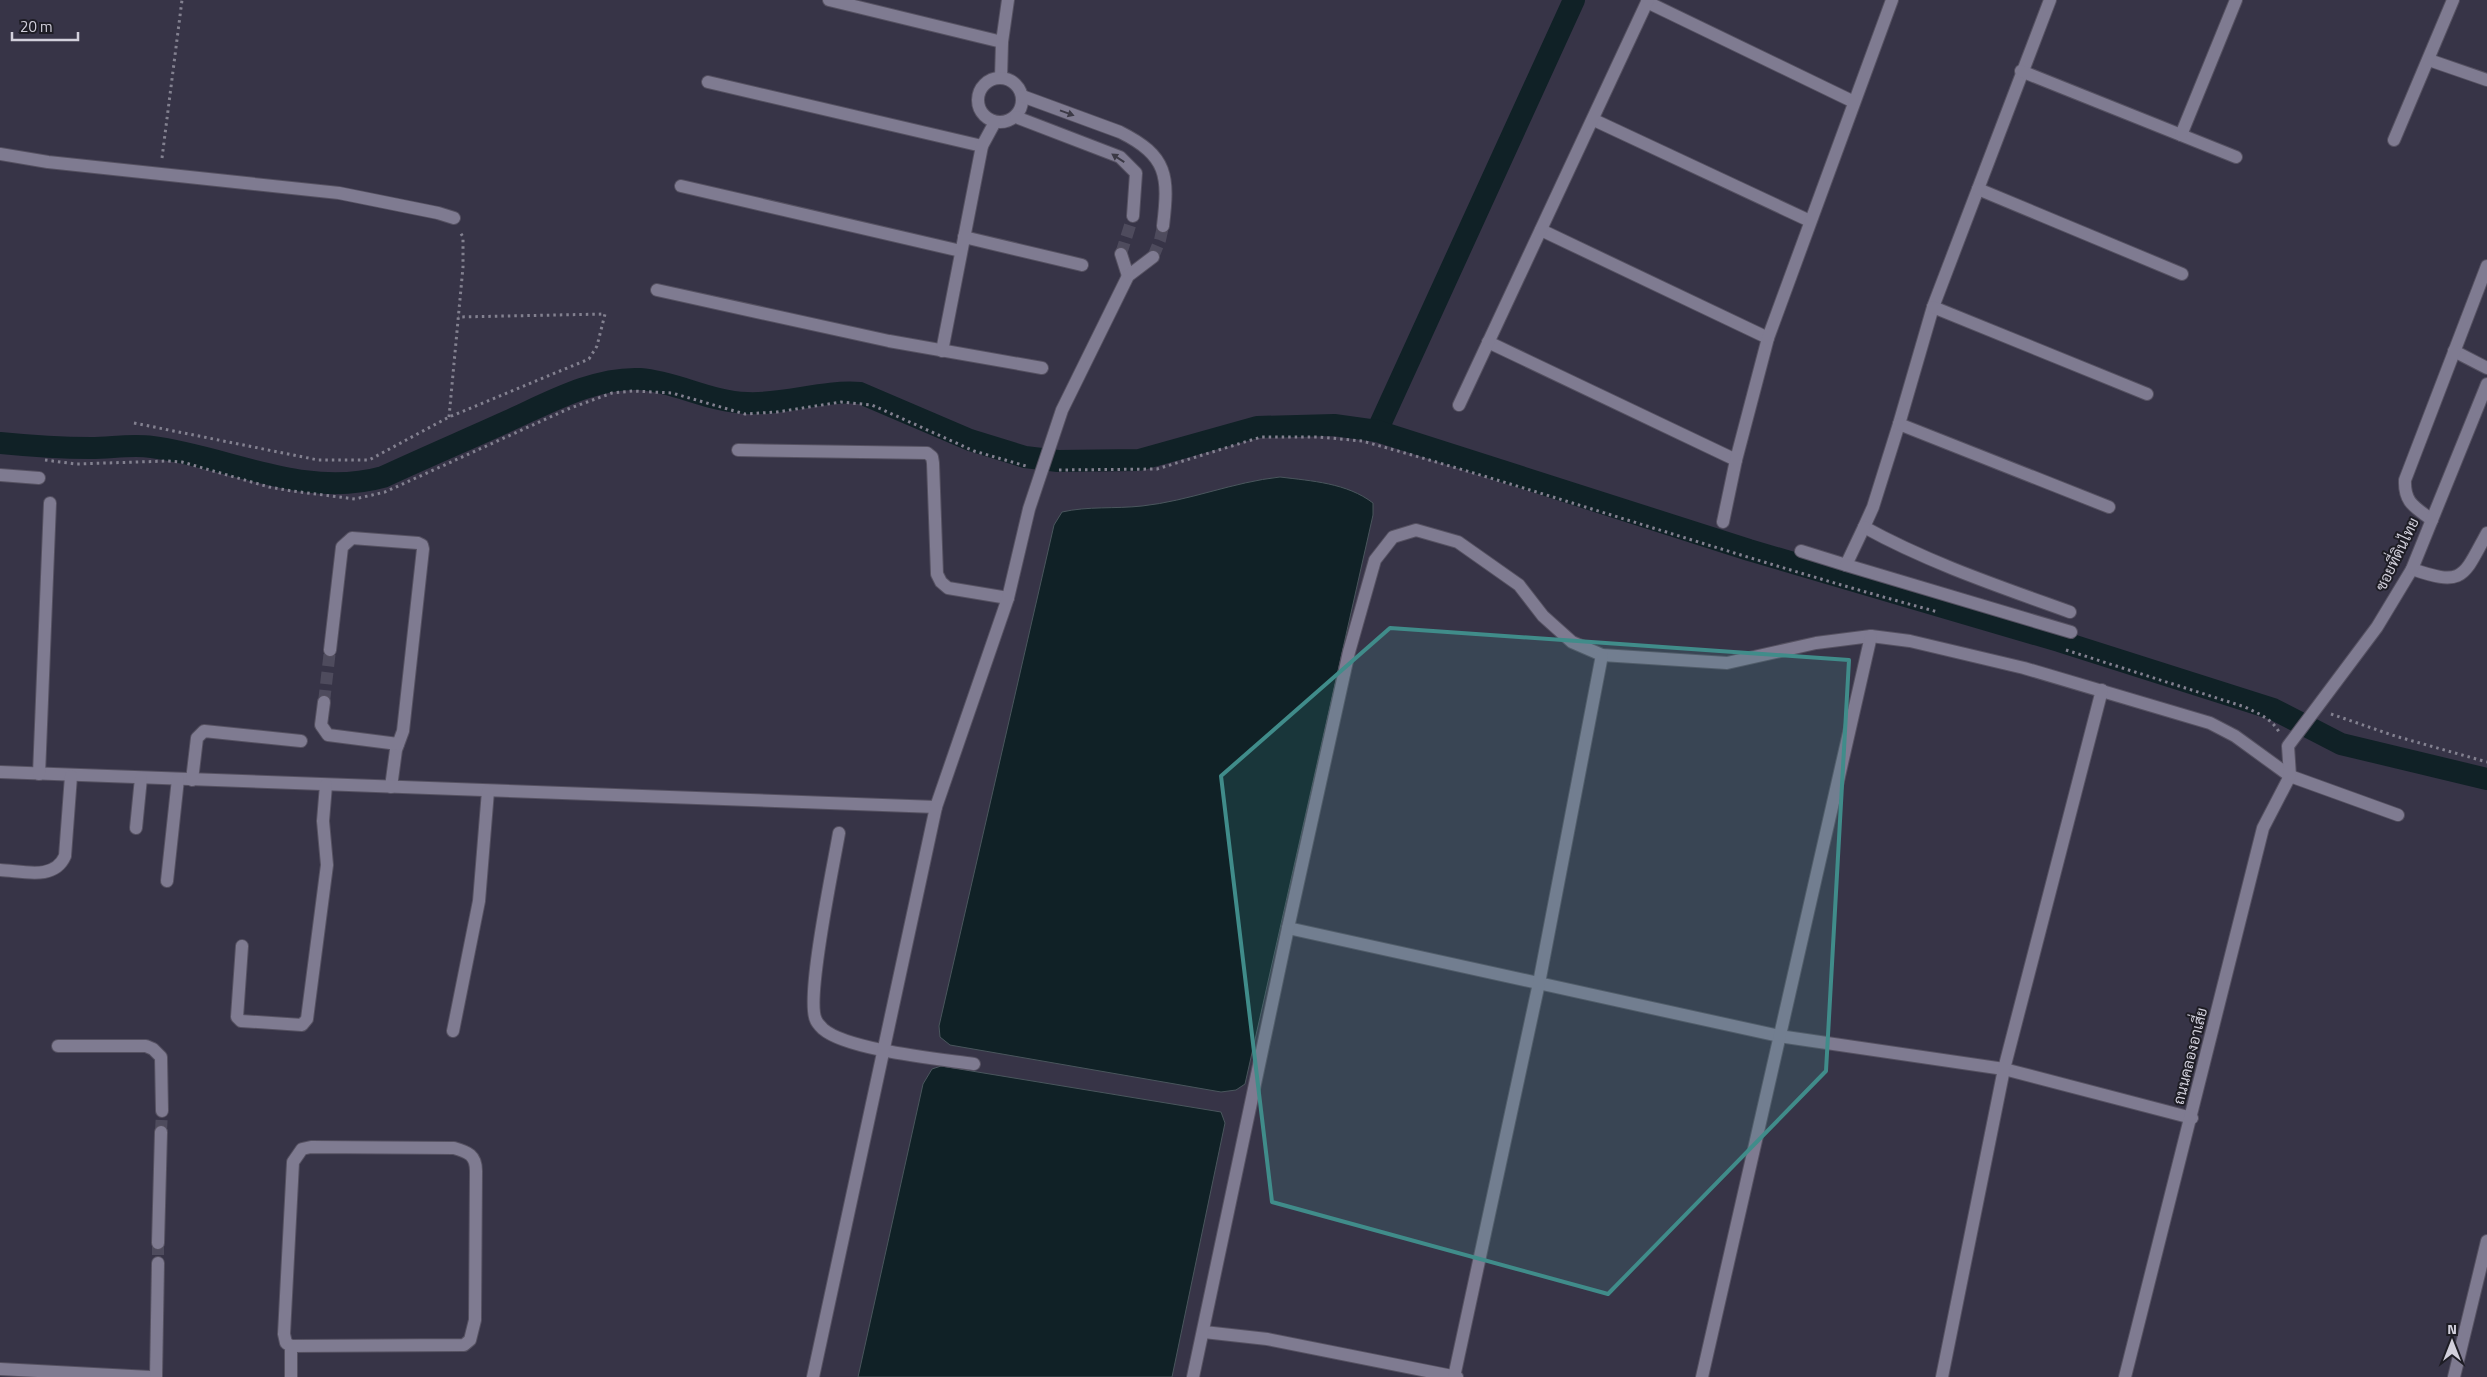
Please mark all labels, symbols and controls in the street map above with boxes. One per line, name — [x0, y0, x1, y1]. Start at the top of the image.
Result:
scale bar — [12, 10, 79, 42]
text: 20 m — [20, 15, 53, 38]
one-way arrow — [1060, 110, 1075, 117]
one-way arrow — [1111, 153, 1125, 163]
street label: ซอยที่ดินไทย — [2367, 512, 2425, 595]
street label: ถนนคลองอาเสี่ย — [2164, 1004, 2213, 1107]
north arrow — [2427, 1317, 2477, 1367]
text: N — [2447, 1318, 2457, 1339]

